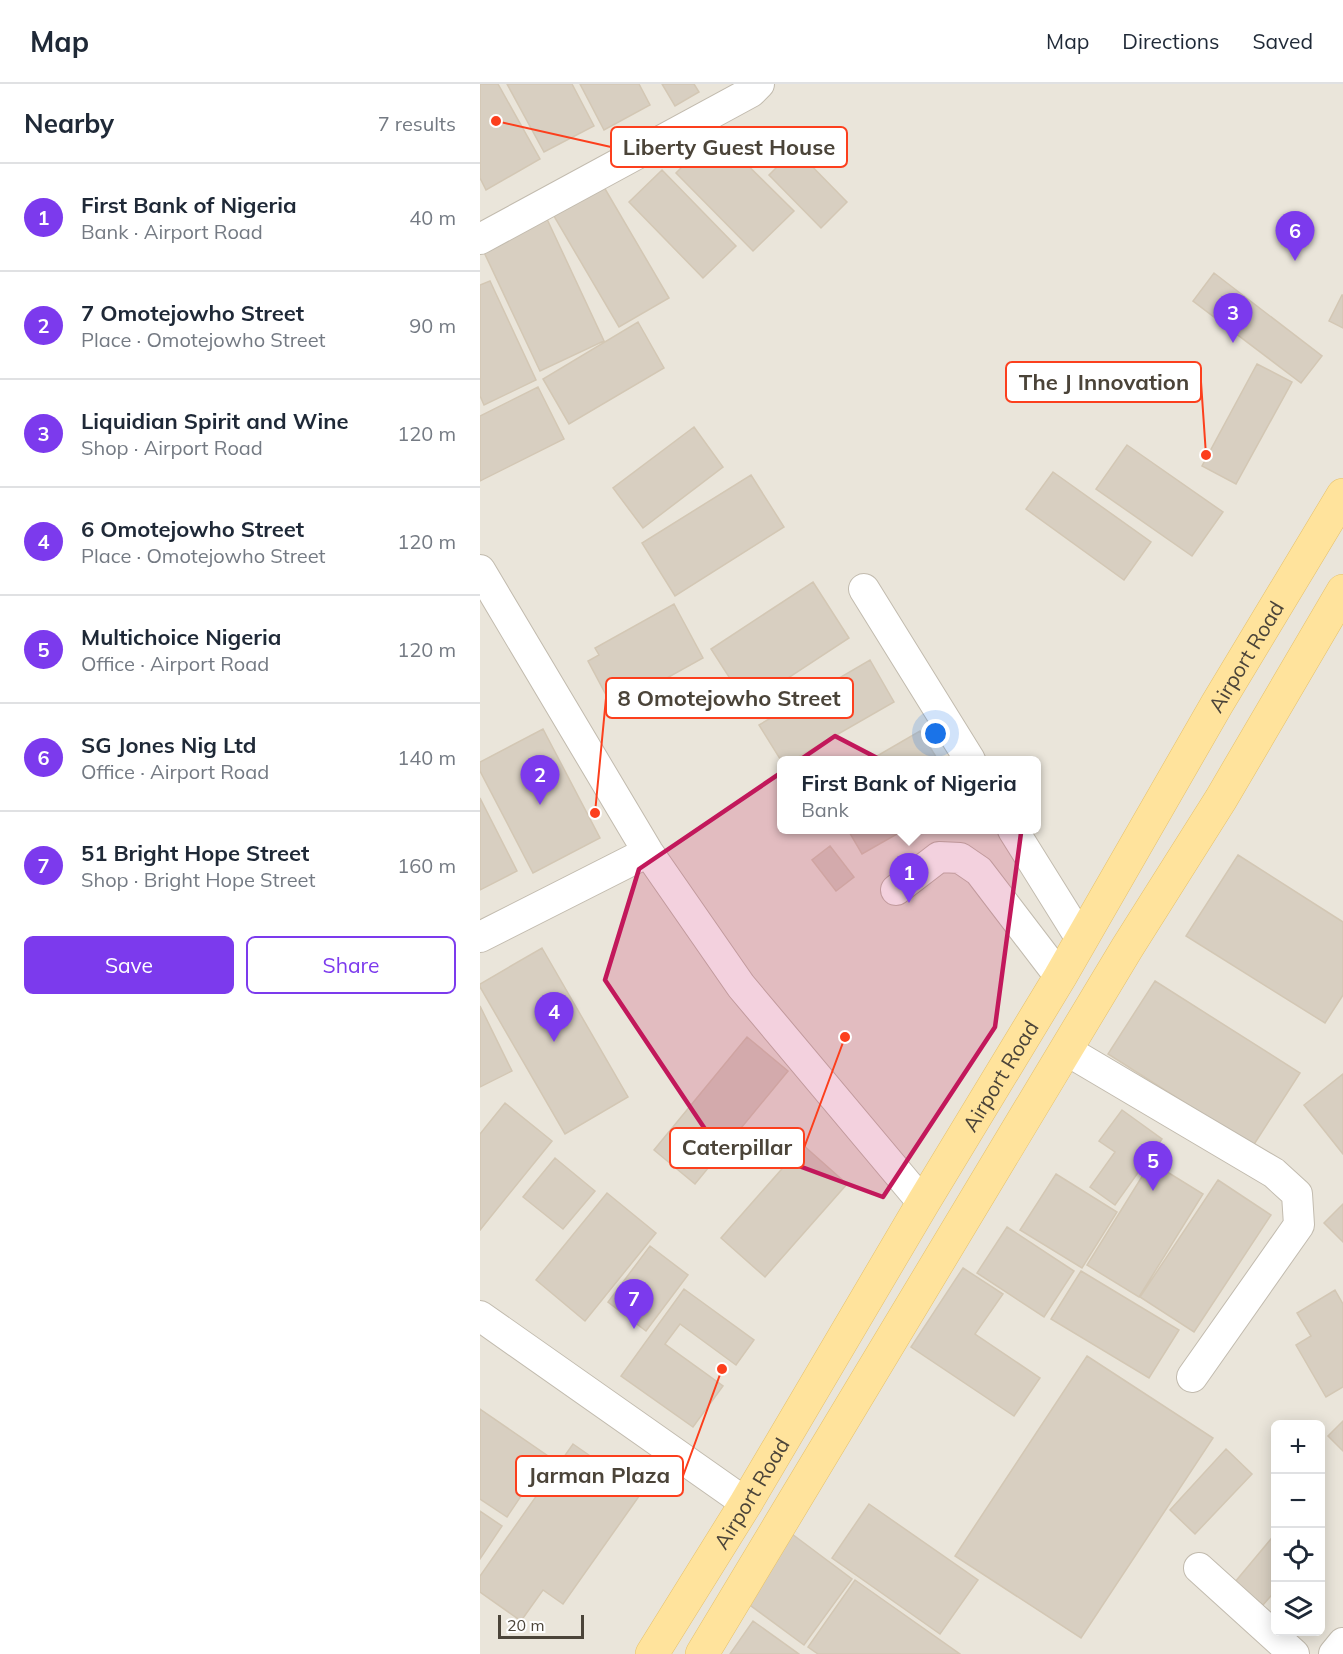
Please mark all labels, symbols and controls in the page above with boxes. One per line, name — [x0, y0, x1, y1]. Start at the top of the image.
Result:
text: Map — [30, 24, 89, 59]
text: Map — [1046, 28, 1089, 54]
text: Directions — [1122, 28, 1219, 54]
text: Saved — [1252, 28, 1313, 54]
text: Nearby — [24, 107, 114, 140]
text: 7 results — [378, 111, 456, 136]
callout: Liberty Guest House — [611, 127, 847, 167]
text: Liberty Guest House — [623, 133, 835, 161]
text: First Bank of Nigeria — [81, 191, 297, 219]
text: 1 — [38, 205, 50, 230]
text: 40 m — [409, 205, 456, 230]
pin: 6 — [1276, 212, 1314, 261]
text: Bank · Airport Road — [81, 219, 263, 244]
pin: 3 — [1214, 294, 1252, 343]
text: 7 Omotejowho Street — [81, 299, 304, 327]
text: 2 — [38, 313, 50, 338]
text: 90 m — [409, 313, 456, 338]
text: Place · Omotejowho Street — [81, 327, 326, 352]
callout: The J Innovation — [1006, 362, 1201, 402]
text: The J Innovation — [1019, 368, 1189, 396]
text: Liquidian Spirit and Wine — [81, 407, 349, 435]
text: 3 — [38, 421, 50, 446]
text: 120 m — [397, 421, 456, 446]
text: Shop · Airport Road — [81, 435, 263, 460]
text: 6 Omotejowho Street — [81, 515, 304, 543]
text: 4 — [38, 529, 50, 554]
text: 120 m — [397, 529, 456, 554]
text: Place · Omotejowho Street — [81, 543, 326, 568]
street label: Airport Road — [1202, 596, 1289, 717]
text: Multichoice Nigeria — [81, 623, 281, 651]
text: 5 — [38, 637, 50, 662]
text: 120 m — [397, 637, 456, 662]
text: Office · Airport Road — [81, 651, 269, 676]
callout: 8 Omotejowho Street — [606, 678, 853, 718]
text: 8 Omotejowho Street — [617, 684, 841, 712]
your location — [921, 719, 950, 748]
text: SG Jones Nig Ltd — [81, 731, 256, 759]
text: 6 — [38, 745, 50, 770]
text: 140 m — [397, 745, 456, 770]
pin: 2 — [520, 756, 560, 805]
popup — [777, 756, 1041, 834]
text: Office · Airport Road — [81, 759, 269, 784]
text: First Bank of Nigeria — [801, 769, 1017, 797]
text: Bank — [801, 797, 849, 822]
text: 51 Bright Hope Street — [81, 839, 309, 867]
text: 7 — [38, 853, 50, 878]
text: 160 m — [397, 853, 456, 878]
pin: 1 — [890, 854, 928, 903]
text: Shop · Bright Hope Street — [81, 867, 315, 892]
button: Save — [24, 936, 234, 994]
button: Share — [246, 936, 456, 994]
pin: 4 — [534, 992, 574, 1042]
street label: Airport Road — [957, 1015, 1044, 1136]
callout: Caterpillar — [670, 1128, 804, 1168]
text: Caterpillar — [682, 1133, 793, 1161]
pin: 5 — [1134, 1142, 1172, 1191]
pin: 7 — [614, 1280, 654, 1329]
map controls — [1271, 1420, 1325, 1636]
button: + — [1271, 1420, 1325, 1474]
street label: Airport Road — [708, 1433, 795, 1554]
callout: Jarman Plaza — [516, 1456, 683, 1496]
text: Jarman Plaza — [528, 1461, 670, 1489]
button: − — [1271, 1474, 1325, 1528]
button: locate — [1271, 1528, 1325, 1582]
button: layers — [1271, 1582, 1325, 1636]
scale bar — [498, 1612, 584, 1640]
text: 20 m — [507, 1615, 544, 1635]

